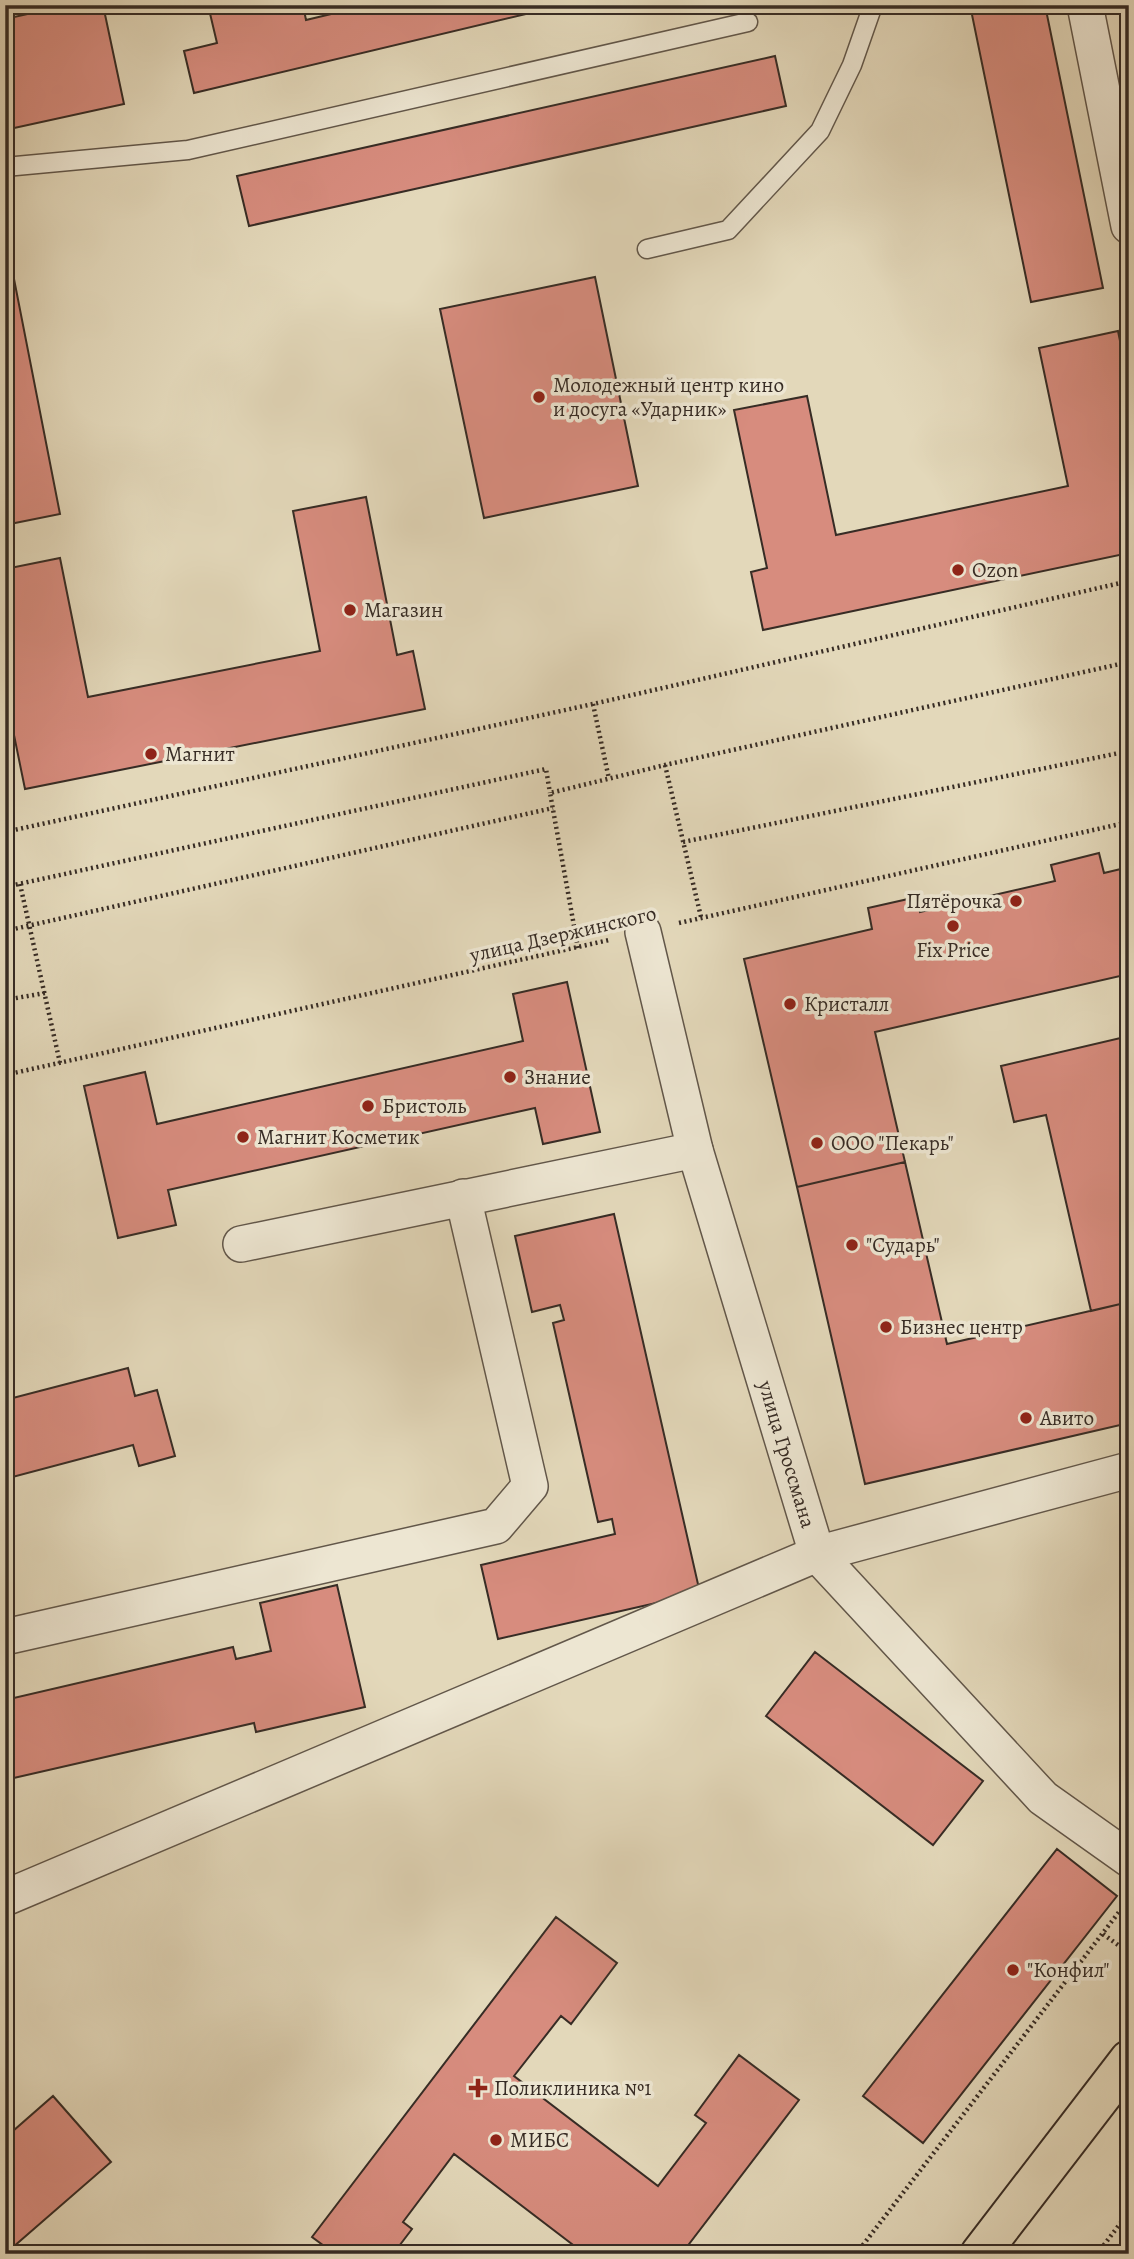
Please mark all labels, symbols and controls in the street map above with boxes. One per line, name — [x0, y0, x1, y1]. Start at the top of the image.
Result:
place label: Молодежный центр кино и досуга «Ударник» — [553, 371, 784, 423]
marker: Молодежный центр кино и досуга «Ударник» — [531, 389, 547, 405]
place label: Ozon — [972, 556, 1018, 584]
marker: Ozon — [950, 562, 966, 578]
place label: Магазин — [364, 596, 443, 624]
marker: Магазин — [342, 602, 358, 618]
place label: Магнит — [165, 740, 235, 768]
marker: Магнит — [143, 746, 159, 762]
place label: Пятёрочка — [906, 887, 1002, 915]
marker: Пятёрочка — [1008, 893, 1024, 909]
street label: улица Дзержинского — [466, 899, 659, 969]
marker: Fix Price — [945, 918, 961, 934]
place label: Fix Price — [916, 936, 990, 964]
place label: Кристалл — [804, 990, 889, 1018]
marker: Кристалл — [782, 996, 798, 1012]
place label: Знание — [524, 1063, 591, 1091]
marker: Знание — [502, 1069, 518, 1085]
place label: Бристоль — [382, 1092, 467, 1120]
marker: Бристоль — [360, 1098, 376, 1114]
place label: Магнит Косметик — [257, 1123, 420, 1151]
marker: Магнит Косметик — [235, 1129, 251, 1145]
place label: ООО "Пекарь" — [831, 1129, 954, 1157]
marker: ООО "Пекарь" — [809, 1135, 825, 1151]
place label: "Сударь" — [866, 1231, 940, 1259]
marker: "Сударь" — [844, 1237, 860, 1253]
place label: Бизнес центр — [900, 1313, 1023, 1341]
marker: Бизнес центр — [878, 1319, 894, 1335]
street label: улица Гроссмана — [751, 1376, 822, 1532]
place label: Авито — [1039, 1404, 1094, 1432]
marker: Авито — [1018, 1410, 1034, 1426]
place label: "Конфил" — [1027, 1956, 1110, 1984]
marker: "Конфил" — [1005, 1962, 1021, 1978]
place label: Поликлиника №1 — [494, 2074, 652, 2102]
marker: Поликлиника №1 — [468, 2078, 488, 2098]
place label: МИБС — [510, 2126, 569, 2154]
marker: МИБС — [488, 2132, 504, 2148]

